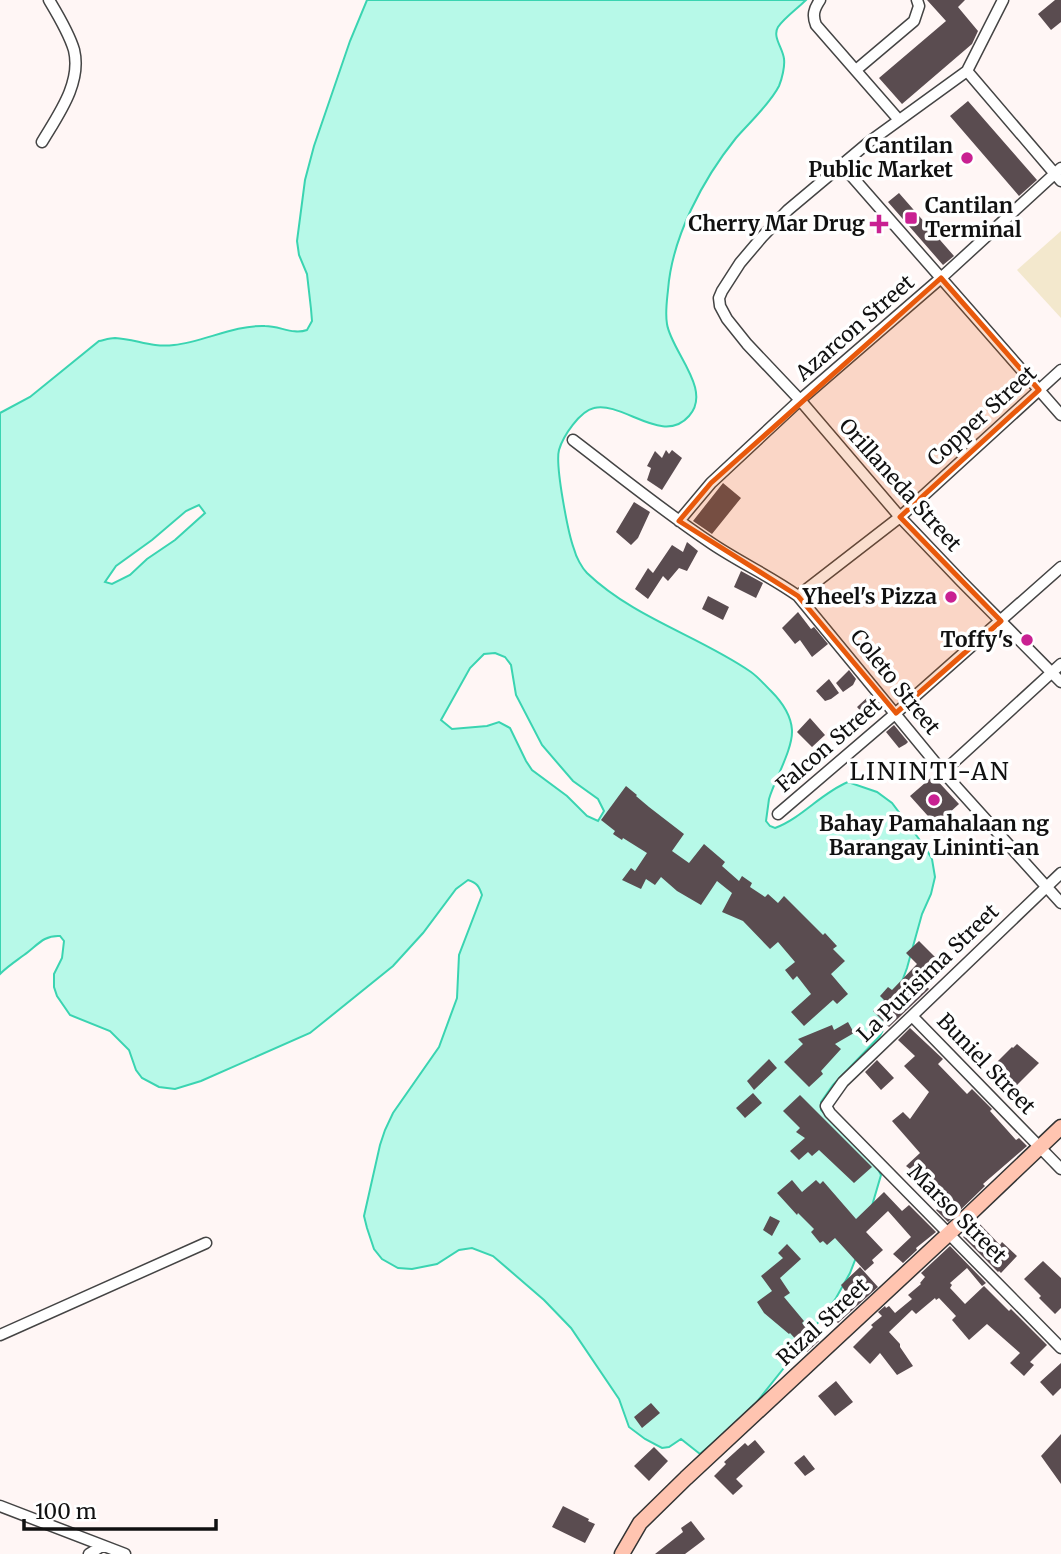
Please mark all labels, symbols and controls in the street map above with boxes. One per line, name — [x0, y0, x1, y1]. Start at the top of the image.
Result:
place label: Cantilan Public Market — [808, 132, 954, 183]
marker: Cantilan Public Market — [959, 150, 975, 166]
place label: Cantilan Terminal — [925, 192, 1022, 243]
place label: Cherry Mar Drug — [688, 210, 865, 237]
marker: Cantilan Terminal — [903, 210, 919, 226]
marker: Cherry Mar Drug — [871, 216, 887, 232]
street label: Azarcon Street — [789, 269, 920, 387]
street label: Copper Street — [921, 360, 1042, 472]
street label: Orillaneda Street — [833, 412, 967, 557]
place label: Yheel's Pizza — [802, 583, 937, 610]
marker: Yheel's Pizza — [943, 589, 959, 605]
street label: Coleto Street — [845, 623, 946, 740]
place label: Toffy's — [941, 626, 1013, 653]
marker: Toffy's — [1019, 632, 1035, 648]
street label: Falcon Street — [770, 691, 887, 798]
district label: LININTI-AN — [849, 756, 1011, 787]
marker: Bahay Pamahalaan ng Barangay Lininti-an — [926, 792, 942, 808]
place label: Bahay Pamahalaan ng Barangay Lininti-an — [819, 810, 1049, 861]
street label: La Purisima Street — [851, 898, 1004, 1047]
street label: Buniel Street — [931, 1007, 1041, 1120]
street label: Marso Street — [902, 1159, 1012, 1269]
street label: Rizal Street — [771, 1272, 874, 1371]
scale bar — [24, 1488, 217, 1532]
text: 100 m — [35, 1498, 97, 1525]

